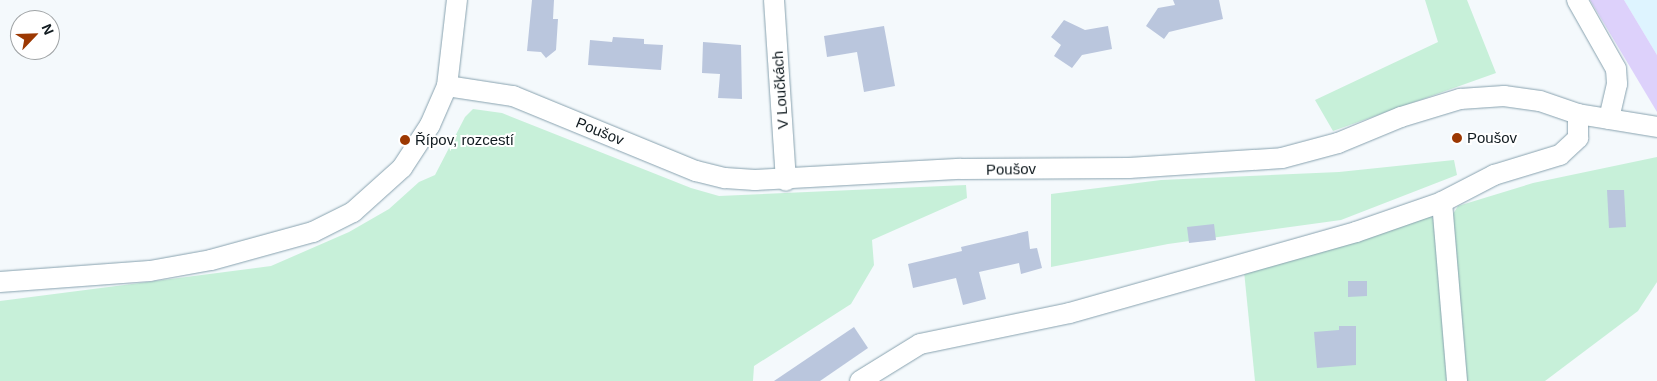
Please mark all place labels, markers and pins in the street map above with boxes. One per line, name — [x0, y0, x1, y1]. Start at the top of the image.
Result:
place label: Poušov — [1467, 129, 1517, 147]
place label: Řípov, rozcestí — [415, 131, 514, 149]
marker: Poušov — [1451, 132, 1463, 144]
marker: Řípov, rozcestí — [399, 134, 411, 146]

